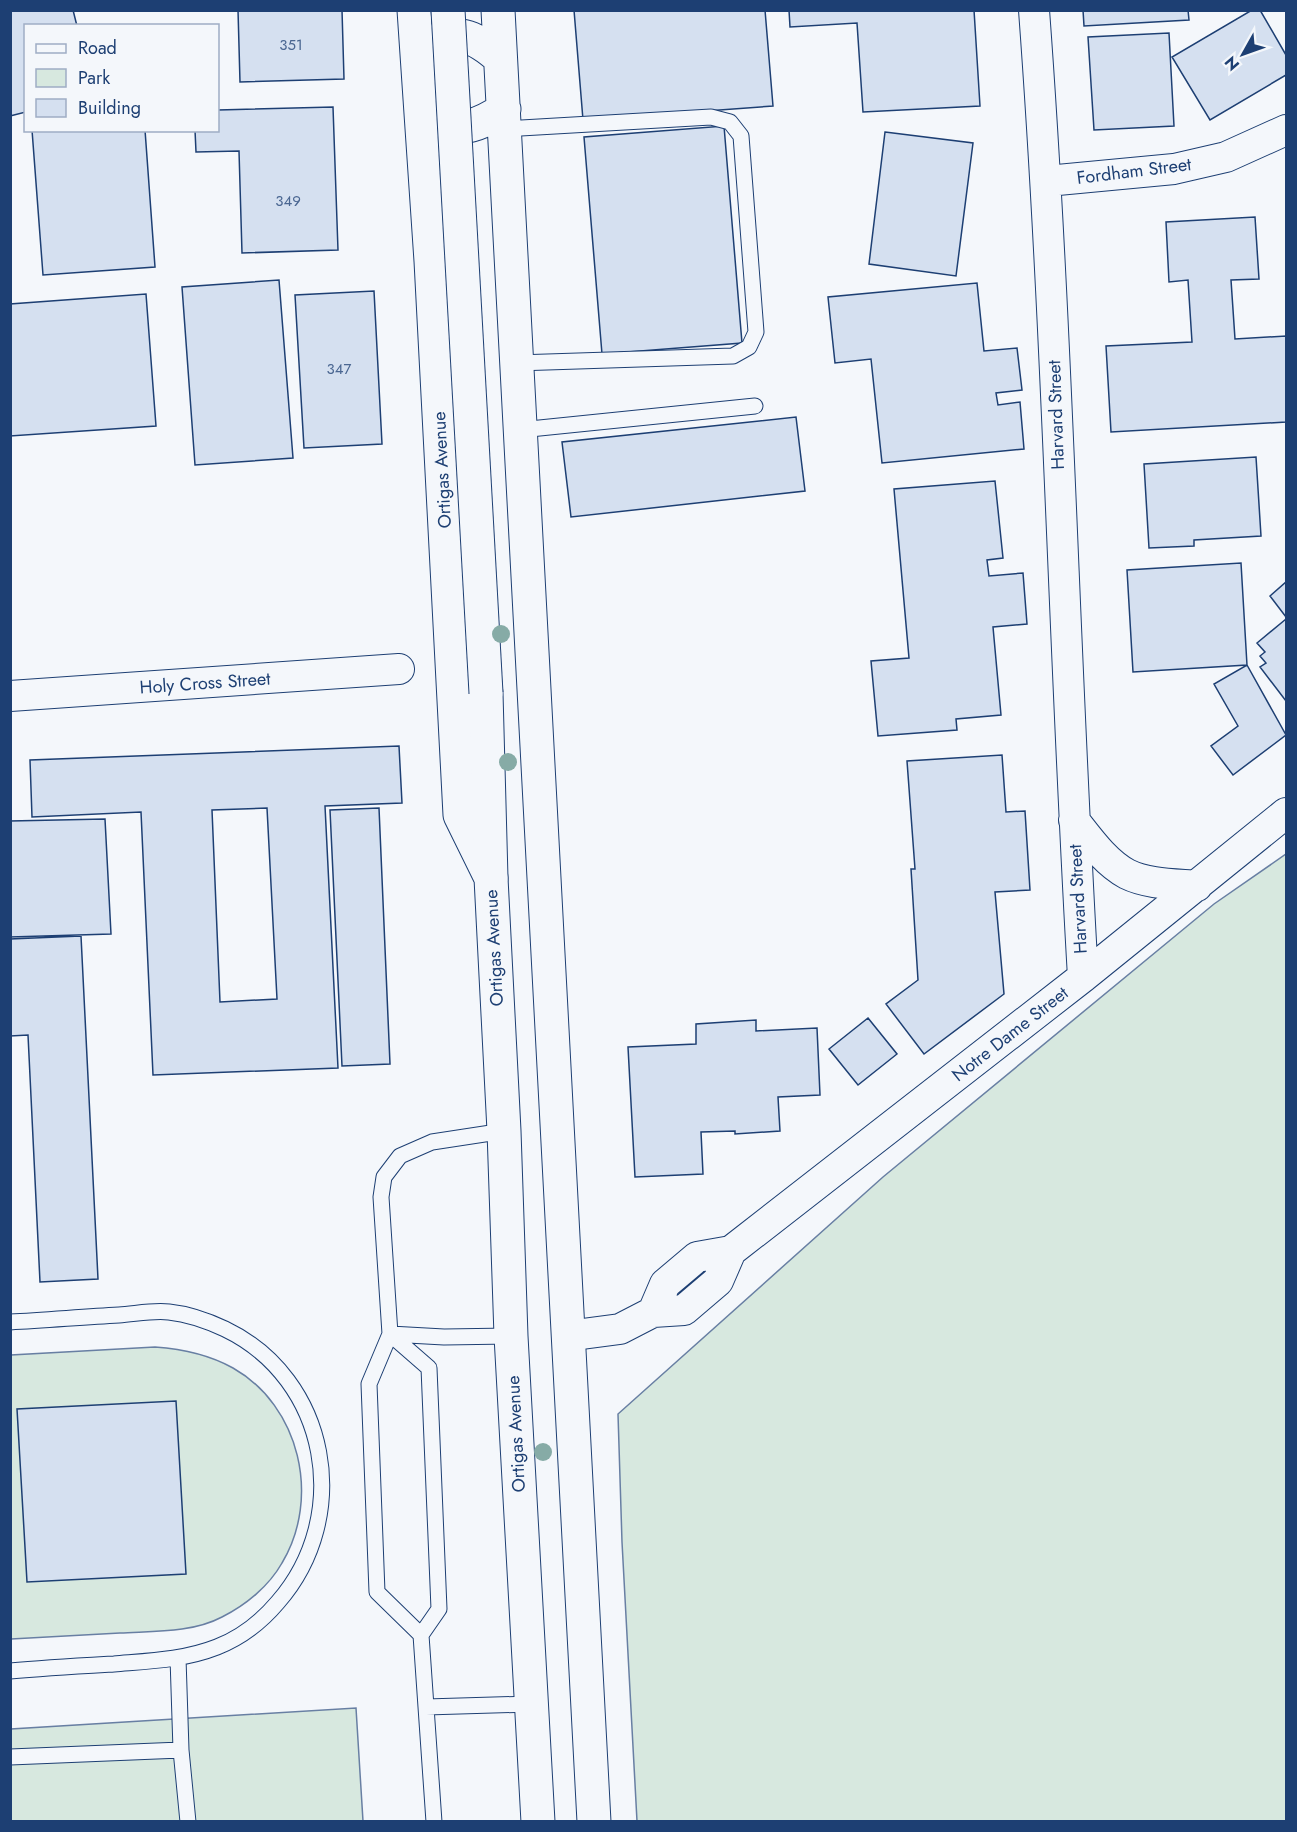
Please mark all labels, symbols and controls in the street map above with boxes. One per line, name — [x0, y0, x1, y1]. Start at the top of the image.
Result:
legend — [24, 24, 219, 132]
north arrow — [1213, 24, 1273, 84]
house number: 351 — [279, 34, 303, 56]
text: Road — [78, 35, 117, 61]
text: N — [1219, 51, 1245, 76]
text: Park — [78, 65, 110, 91]
text: Building — [78, 95, 141, 121]
street label: Fordham Street — [1075, 151, 1193, 191]
house number: 349 — [275, 190, 301, 212]
house number: 347 — [327, 358, 352, 380]
street label: Harvard Street — [1041, 359, 1071, 470]
street label: Ortigas Avenue — [426, 411, 458, 529]
street label: Holy Cross Street — [139, 665, 272, 701]
street label: Harvard Street — [1062, 843, 1094, 954]
street label: Ortigas Avenue — [478, 889, 510, 1007]
street label: Notre Dame Street — [946, 980, 1074, 1088]
street label: Ortigas Avenue — [500, 1375, 532, 1493]

